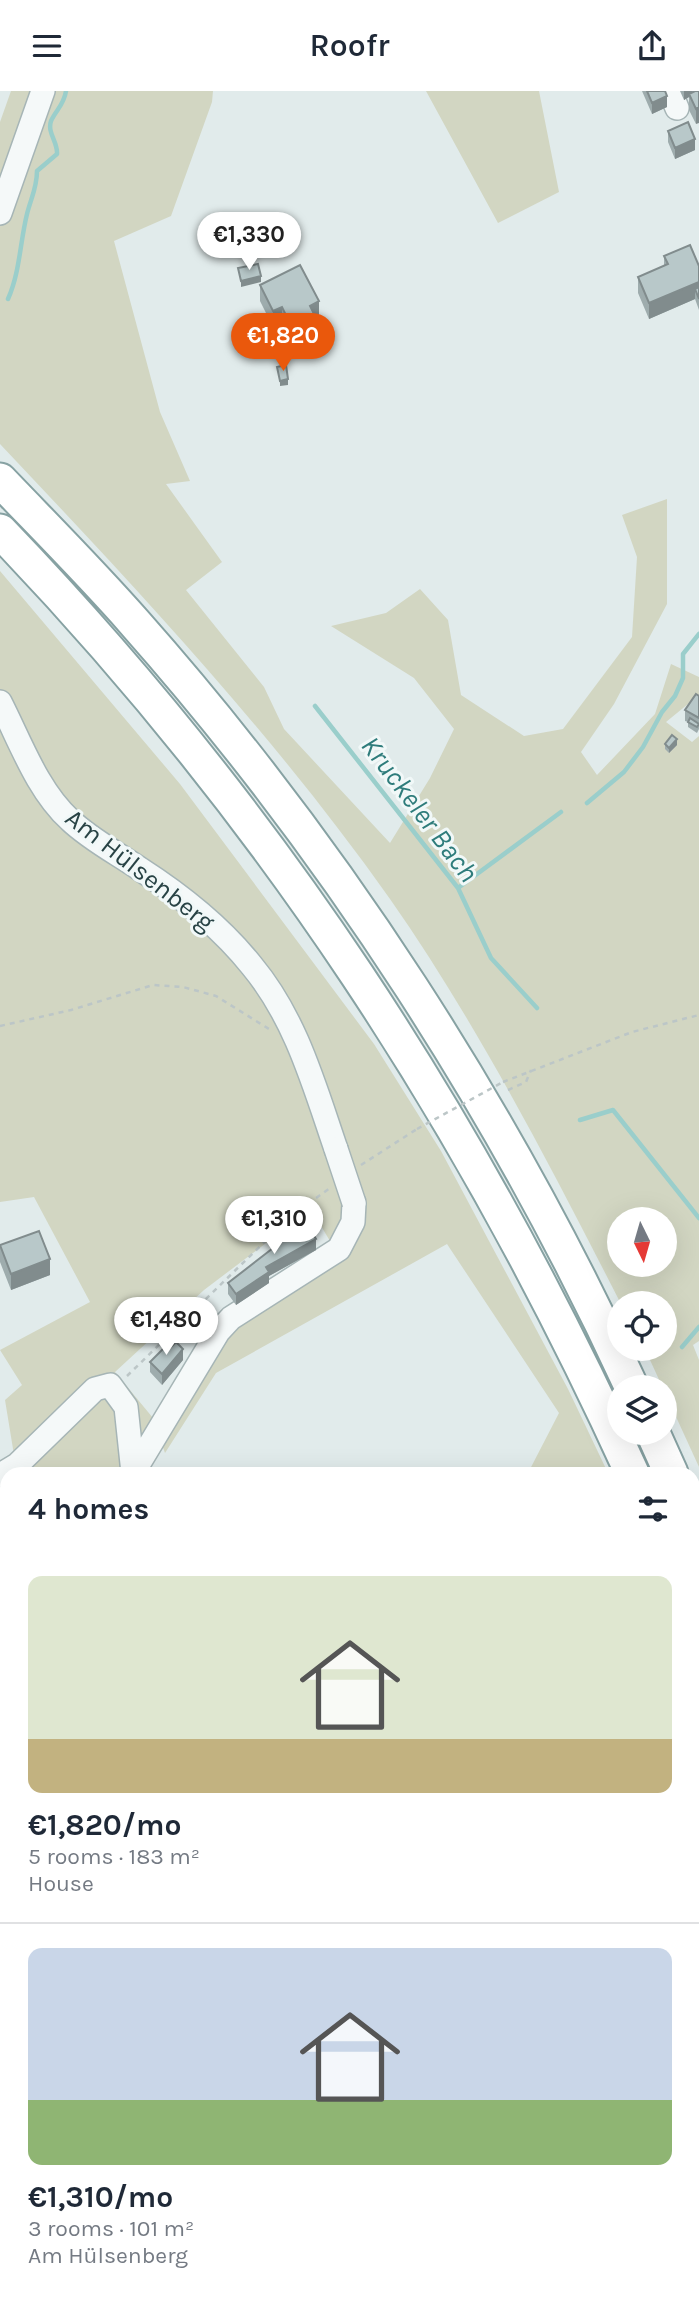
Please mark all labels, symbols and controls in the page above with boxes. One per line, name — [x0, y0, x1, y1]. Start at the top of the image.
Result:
icon: menu — [28, 27, 66, 65]
text: Roofr — [309, 27, 390, 64]
icon: share — [633, 27, 671, 65]
pin: €1,330 — [192, 213, 306, 272]
text: €1,330 — [213, 221, 285, 248]
pin: €1,820 — [226, 313, 340, 373]
text: €1,820 — [247, 322, 319, 349]
water label: Kruckeler Bach — [354, 730, 486, 888]
street label: Am Hülsenberg — [59, 802, 221, 938]
pin: €1,310 — [217, 1197, 331, 1256]
text: €1,310 — [241, 1205, 307, 1232]
north arrow — [607, 1207, 677, 1277]
map controls — [607, 1207, 677, 1445]
button: locate — [607, 1291, 677, 1361]
pin: €1,480 — [109, 1297, 223, 1357]
text: €1,480 — [130, 1306, 202, 1333]
button: layers — [607, 1375, 677, 1445]
icon: filters — [634, 1490, 672, 1528]
text: 4 homes — [28, 1491, 149, 1527]
icon: home — [287, 1622, 413, 1748]
text: €1,820/mo — [28, 1807, 181, 1843]
text: 5 rooms · 183 m² — [28, 1843, 200, 1870]
text: House — [28, 1870, 94, 1897]
icon: home — [287, 1994, 413, 2120]
text: €1,310/mo — [28, 2179, 173, 2215]
text: 3 rooms · 101 m² — [28, 2215, 194, 2242]
text: Am Hülsenberg — [28, 2242, 188, 2269]

